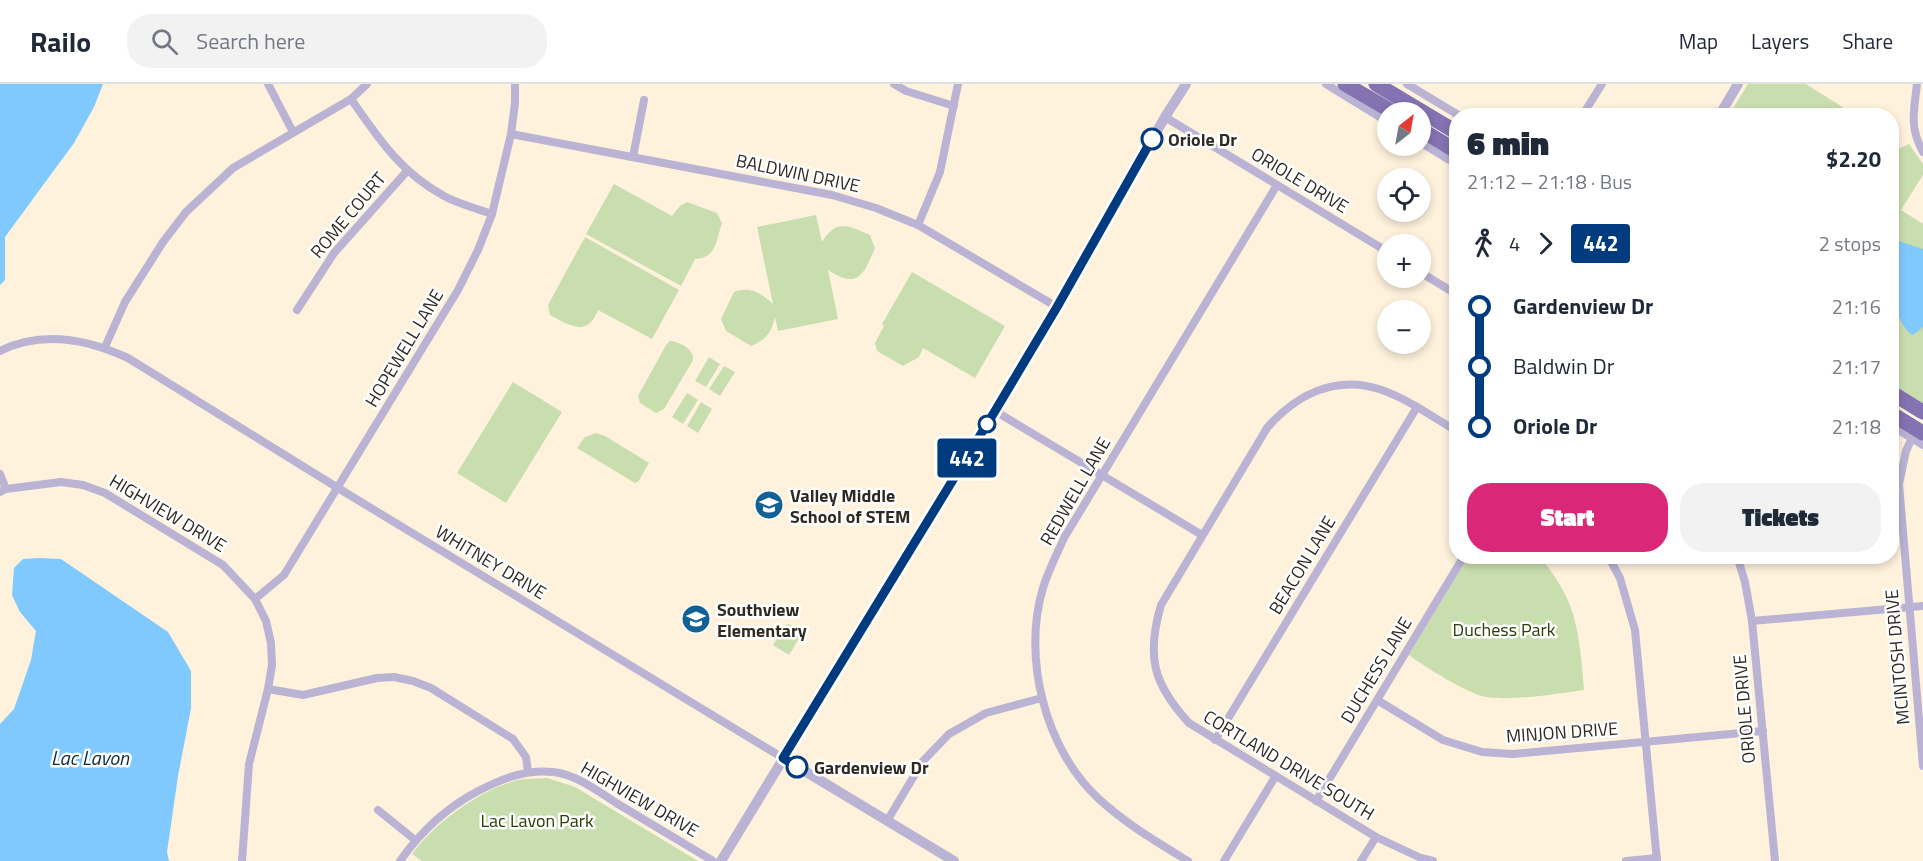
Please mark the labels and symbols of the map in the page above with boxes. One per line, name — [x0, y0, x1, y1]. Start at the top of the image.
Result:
north arrow — [1377, 102, 1431, 156]
place label: Oriole Dr — [1168, 126, 1237, 153]
marker: Oriole Dr — [1141, 128, 1163, 150]
street label: ORIOLE DRIVE — [1246, 140, 1354, 220]
street label: BALDWIN DRIVE — [734, 147, 862, 199]
street label: ROME COURT — [304, 166, 393, 264]
street label: HOPEWELL LANE — [358, 284, 450, 412]
unlabelled marker — [978, 415, 996, 433]
street label: REDWELL LANE — [1033, 432, 1117, 550]
line badge: 442 — [932, 438, 1002, 478]
street label: HIGHVIEW DRIVE — [104, 467, 232, 559]
place label: Valley Middle School of STEM — [790, 482, 910, 530]
school or university icon: Valley Middle School of STEM — [753, 489, 785, 521]
street label: BEACON LANE — [1262, 511, 1342, 619]
street label: WHITNEY DRIVE — [430, 518, 552, 606]
street label: MCINTOSH DRIVE — [1878, 588, 1916, 726]
place label: Southview Elementary — [717, 596, 807, 644]
school or university icon: Southview Elementary — [680, 603, 712, 635]
street label: DUCHESS LANE — [1334, 612, 1418, 728]
park label: Duchess Park — [1453, 616, 1556, 643]
street label: ORIOLE DRIVE — [1726, 653, 1762, 765]
street label: CORTLAND DRIVE SOUTH — [1198, 703, 1380, 827]
street label: MINJON DRIVE — [1505, 715, 1619, 749]
water label: Lac Lavon — [51, 742, 130, 773]
street label: HIGHVIEW DRIVE — [576, 754, 704, 844]
place label: Gardenview Dr — [814, 754, 929, 781]
marker: Gardenview Dr — [786, 756, 808, 778]
park label: Lac Lavon Park — [480, 807, 594, 834]

